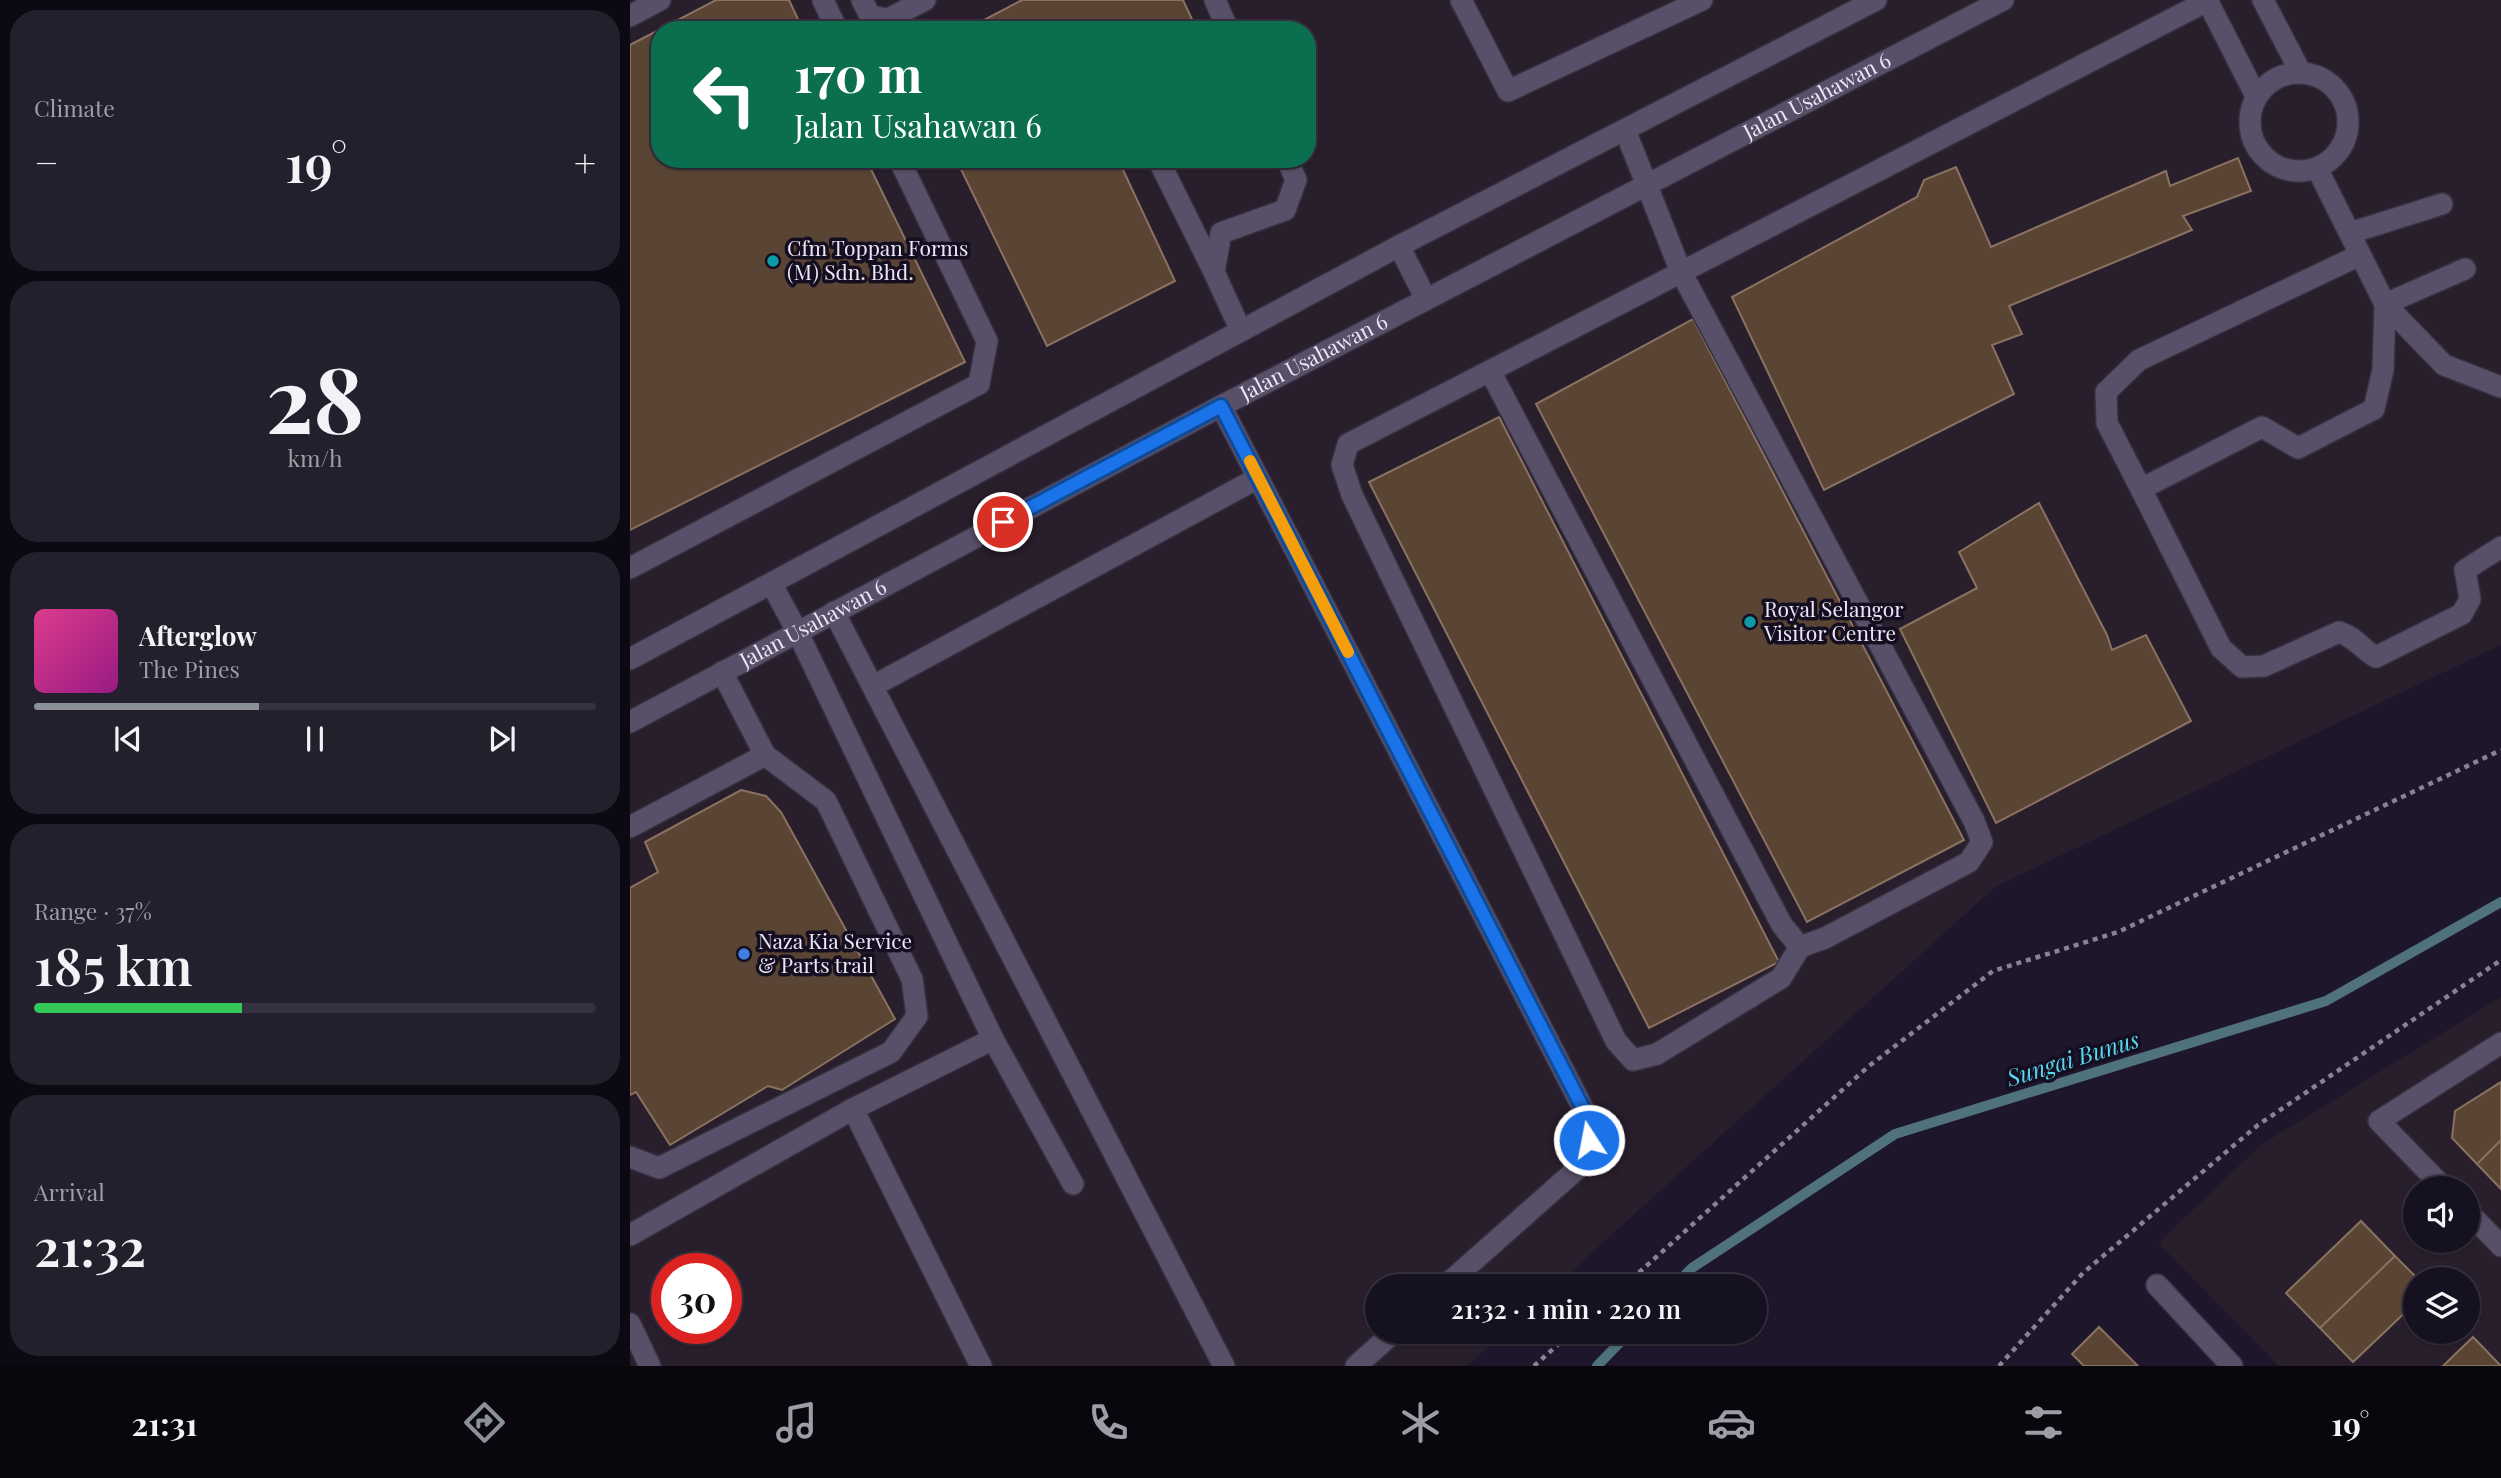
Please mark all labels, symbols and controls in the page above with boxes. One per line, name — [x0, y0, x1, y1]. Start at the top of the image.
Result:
text: 170 m — [794, 40, 922, 105]
street label: Jalan Usahawan 6 — [1737, 45, 1895, 145]
icon: left — [679, 49, 770, 140]
text: Climate — [34, 92, 115, 123]
text: Jalan Usahawan 6 — [794, 103, 1042, 146]
text: 19° — [285, 127, 347, 196]
text: − — [34, 136, 59, 187]
text: + — [574, 136, 596, 187]
place label: Cfm Toppan Forms (M) Sdn. Bhd. — [787, 233, 968, 285]
marker: Cfm Toppan Forms (M) Sdn. Bhd. — [765, 253, 781, 269]
street label: Jalan Usahawan 6 — [1234, 306, 1392, 406]
text: 28 — [266, 336, 364, 457]
text: km/h — [287, 442, 343, 473]
pin — [973, 492, 1033, 552]
icon: arrive — [984, 503, 1022, 541]
street label: Jalan Usahawan 6 — [733, 571, 891, 673]
place label: Royal Selangor Visitor Centre — [1763, 594, 1904, 646]
marker: Royal Selangor Visitor Centre — [1742, 614, 1758, 630]
text: Afterglow — [139, 618, 257, 653]
text: The Pines — [139, 653, 240, 684]
icon: previous — [109, 720, 147, 758]
icon: pause — [296, 720, 334, 758]
icon: next — [483, 720, 521, 758]
text: Range · 37% — [34, 895, 152, 926]
place label: Naza Kia Service & Parts trail — [758, 926, 912, 978]
text: 185 km — [34, 930, 193, 999]
marker: Naza Kia Service & Parts trail — [736, 946, 752, 962]
water label: Sungai Bunus — [2002, 1023, 2143, 1093]
position arrow — [1552, 1103, 1626, 1177]
text: Arrival — [34, 1176, 105, 1207]
map controls — [2403, 1176, 2480, 1344]
button: sound — [2403, 1176, 2480, 1253]
text: 21:32 — [34, 1211, 146, 1280]
speed limit sign: 30 — [651, 1253, 742, 1344]
button: layers — [2403, 1267, 2480, 1344]
text: 21:32 · 1 min · 220 m — [1451, 1291, 1681, 1326]
icon: directions — [460, 1398, 509, 1447]
icon: music — [772, 1398, 821, 1447]
icon: phone — [1084, 1398, 1133, 1447]
icon: climate — [1396, 1398, 1445, 1447]
icon: car — [1707, 1398, 1756, 1447]
icon: filters — [2019, 1398, 2068, 1447]
text: 21:31 — [131, 1401, 198, 1444]
text: 19° — [2331, 1401, 2370, 1444]

